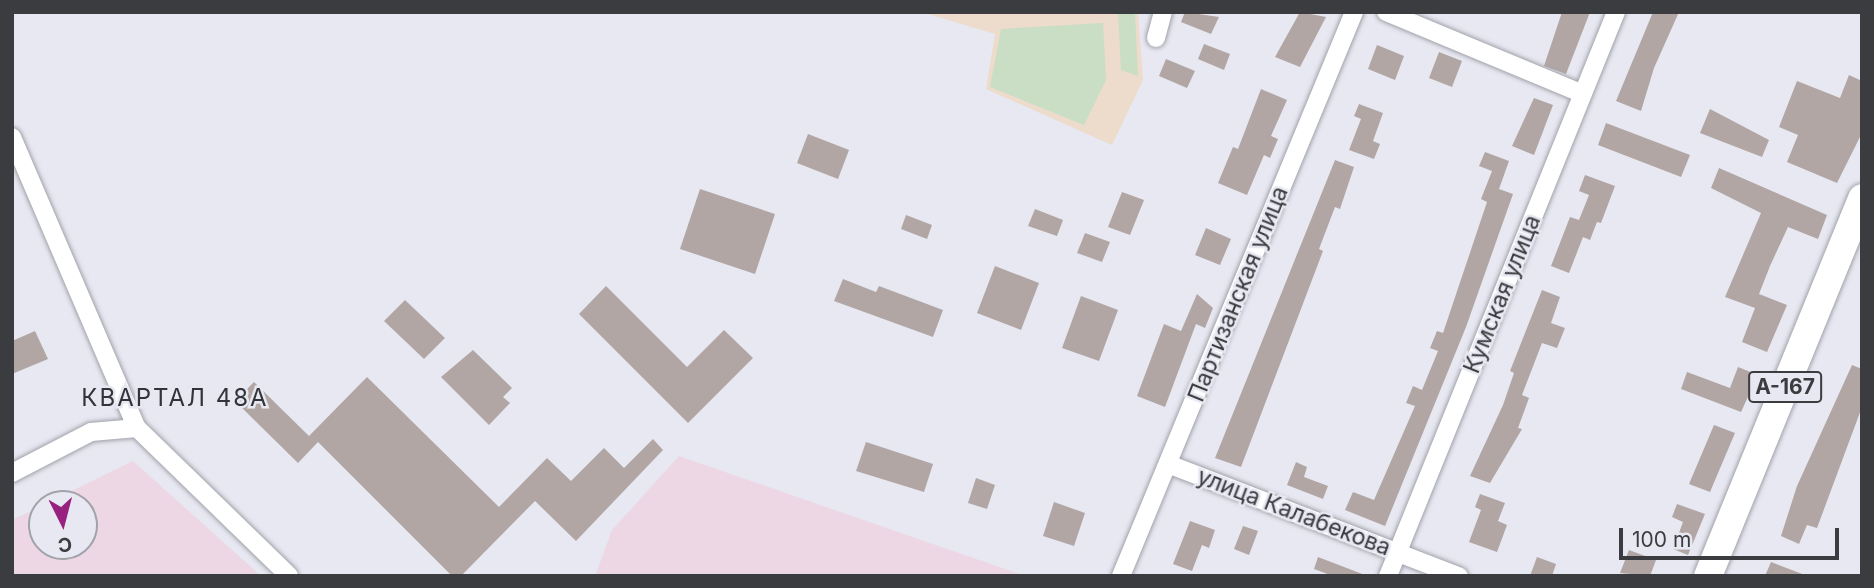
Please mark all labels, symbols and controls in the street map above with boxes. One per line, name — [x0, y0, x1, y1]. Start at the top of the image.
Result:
street label: Партизанская улица — [1182, 182, 1294, 406]
street label: Кумская улица — [1458, 211, 1546, 377]
road number: А-167 — [1746, 370, 1824, 404]
district label: КВАРТАЛ 48А — [83, 384, 267, 412]
street label: улица Калабекова — [1193, 462, 1395, 562]
north arrow — [28, 490, 98, 560]
scale bar — [1622, 514, 1842, 558]
text: 100 m — [1632, 527, 1691, 552]
text: С — [57, 532, 73, 557]

